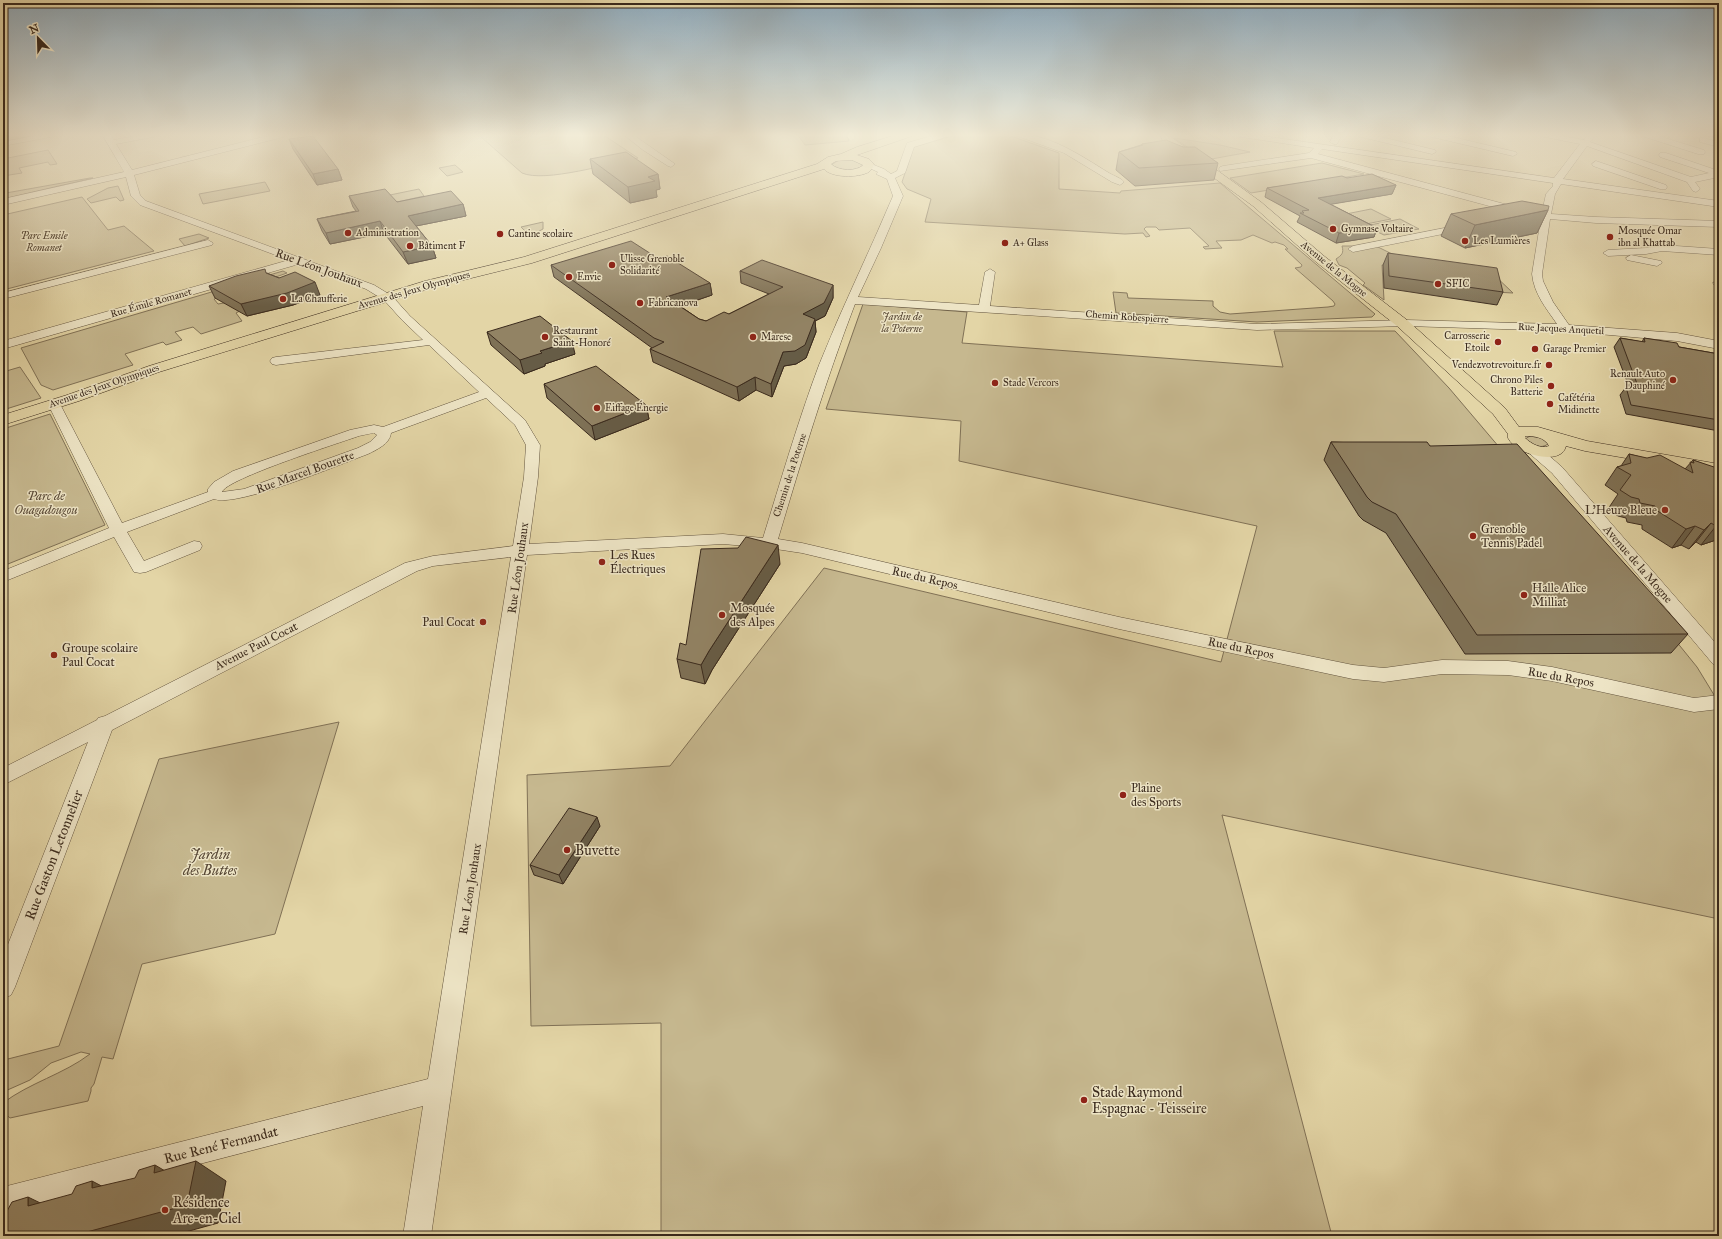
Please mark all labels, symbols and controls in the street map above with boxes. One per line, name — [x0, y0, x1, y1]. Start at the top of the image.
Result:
north arrow — [18, 18, 58, 58]
text: N — [27, 21, 42, 37]
place label: Gymnase Voltaire — [1341, 223, 1413, 235]
marker: Gymnase Voltaire — [1328, 224, 1338, 234]
place label: Mosquée Omar ibn al Khattab — [1618, 225, 1682, 249]
place label: Administration — [355, 227, 420, 239]
marker: Administration — [343, 228, 353, 238]
place label: Cantine scolaire — [508, 228, 573, 240]
marker: Cantine scolaire — [495, 229, 505, 239]
park label: Parc Emile Romanet — [21, 230, 68, 254]
marker: Mosquée Omar ibn al Khattab — [1605, 232, 1615, 242]
place label: Les Lumières — [1473, 235, 1530, 247]
marker: Les Lumières — [1460, 236, 1470, 246]
place label: A+ Glass — [1012, 237, 1049, 249]
marker: A+ Glass — [1000, 238, 1010, 248]
street label: Avenue de la Mogne — [1298, 238, 1370, 300]
place label: Bâtiment F — [418, 240, 466, 252]
marker: Bâtiment F — [405, 241, 415, 251]
street label: Rue Léon Jouhaux — [273, 246, 365, 291]
place label: Ulisse Grenoble Solidarité — [620, 253, 684, 277]
marker: Ulisse Grenoble Solidarité — [607, 260, 617, 270]
street label: Avenue des Jeux Olympiques — [356, 268, 472, 313]
place label: Envie — [577, 271, 601, 283]
marker: Envie — [564, 272, 574, 282]
place label: SFIC — [1446, 278, 1469, 290]
marker: SFIC — [1433, 279, 1443, 289]
street label: Rue Émile Romanet — [109, 284, 193, 320]
place label: La Chaufferie — [291, 293, 347, 305]
marker: La Chaufferie — [278, 294, 288, 304]
place label: Fabricanova — [648, 297, 698, 309]
marker: Fabricanova — [635, 298, 645, 308]
street label: Chemin Robespierre — [1085, 308, 1169, 326]
park label: Jardin de la Poterne — [881, 311, 923, 335]
street label: Rue Jacques Anquetil — [1518, 321, 1605, 338]
place label: Restaurant Saint-Honoré — [553, 325, 612, 349]
place label: Carrosserie Etoile — [1444, 330, 1490, 354]
place label: Marese — [761, 331, 791, 343]
marker: Restaurant Saint-Honoré — [540, 332, 550, 342]
marker: Marese — [748, 332, 758, 342]
marker: Carrosserie Etoile — [1493, 337, 1503, 347]
place label: Garage Premier — [1543, 343, 1606, 355]
marker: Garage Premier — [1530, 344, 1540, 354]
place label: Vendezvotrevoiture.fr — [1451, 359, 1541, 371]
marker: Vendezvotrevoiture.fr — [1544, 360, 1554, 370]
street label: Avenue des Jeux Olympiques — [46, 361, 161, 412]
place label: Renault Auto Dauphiné — [1610, 368, 1666, 392]
place label: Chrono Piles Batterie — [1490, 374, 1543, 398]
marker: Renault Auto Dauphiné — [1668, 375, 1678, 385]
place label: Stade Vercors — [1003, 377, 1059, 389]
marker: Stade Vercors — [990, 378, 1000, 388]
marker: Chrono Piles Batterie — [1546, 381, 1556, 391]
place label: Cafétéria Midinette — [1558, 392, 1600, 416]
marker: Cafétéria Midinette — [1545, 399, 1555, 409]
place label: Eiffage Énergie — [605, 400, 668, 414]
marker: Eiffage Énergie — [592, 403, 602, 413]
street label: Chemin de la Poterne — [771, 432, 809, 518]
street label: Rue Marcel Bourette — [254, 448, 356, 496]
park label: Parc de Ouagadougou — [14, 489, 78, 517]
place label: L'Heure Bleue — [1585, 503, 1657, 517]
marker: L'Heure Bleue — [1660, 505, 1670, 515]
street label: Rue Léon Jouhaux — [505, 521, 532, 615]
street label: Avenue de la Mogne — [1599, 521, 1676, 606]
place label: Grenoble Tennis Padel — [1481, 522, 1543, 550]
marker: Grenoble Tennis Padel — [1468, 531, 1478, 541]
place label: Les Rues Électriques — [610, 548, 665, 577]
marker: Les Rues Électriques — [597, 557, 607, 567]
street label: Rue du Repos — [891, 564, 959, 592]
place label: Halle Alice Milliat — [1532, 581, 1586, 609]
marker: Halle Alice Milliat — [1519, 590, 1529, 600]
place label: Mosquée des Alpes — [730, 601, 775, 629]
marker: Mosquée des Alpes — [717, 610, 727, 620]
place label: Paul Cocat — [422, 615, 476, 629]
marker: Paul Cocat — [478, 617, 488, 627]
street label: Avenue Paul Cocat — [211, 619, 300, 673]
street label: Rue du Repos — [1207, 634, 1275, 662]
place label: Groupe scolaire Paul Cocat — [62, 641, 138, 669]
marker: Groupe scolaire Paul Cocat — [49, 650, 59, 660]
street label: Rue du Repos — [1527, 664, 1595, 690]
place label: Plaine des Sports — [1131, 781, 1181, 809]
street label: Rue Gaston Letonnelier — [21, 787, 87, 922]
marker: Plaine des Sports — [1118, 790, 1128, 800]
street label: Rue Léon Jouhaux — [456, 842, 485, 936]
place label: Buvette — [575, 842, 620, 859]
marker: Buvette — [562, 845, 572, 855]
park label: Jardin des Buttes — [182, 846, 238, 879]
place label: Stade Raymond Espagnac - Teisseire — [1092, 1084, 1207, 1117]
marker: Stade Raymond Espagnac - Teisseire — [1079, 1095, 1089, 1105]
street label: Rue René Fernandat — [162, 1123, 280, 1167]
place label: Résidence Arc-en-Ciel — [172, 1194, 242, 1227]
marker: Résidence Arc-en-Ciel — [160, 1205, 170, 1215]

